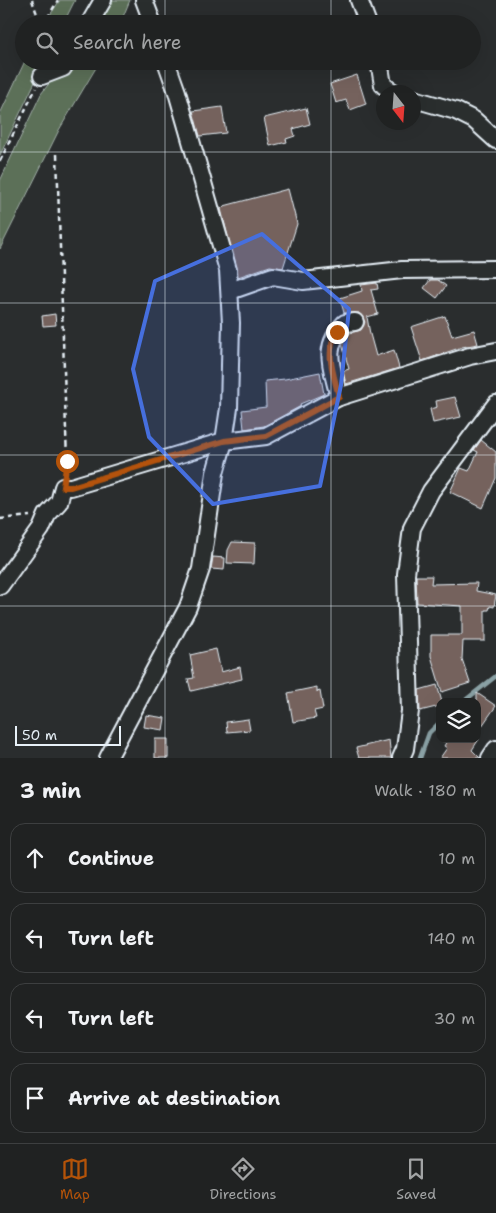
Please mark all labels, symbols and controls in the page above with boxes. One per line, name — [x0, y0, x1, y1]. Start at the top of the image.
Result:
search box — [15, 15, 481, 70]
icon: search — [33, 29, 61, 57]
text: Search here — [73, 30, 182, 55]
north arrow — [376, 85, 421, 130]
route end — [326, 321, 349, 344]
route start — [56, 450, 79, 473]
map controls — [436, 698, 481, 743]
button: layers — [436, 698, 481, 743]
scale bar — [15, 723, 121, 746]
text: 50 m — [22, 726, 57, 744]
text: 3 min — [20, 777, 81, 805]
text: Walk · 180 m — [374, 780, 476, 801]
icon: ahead — [21, 844, 49, 872]
text: Continue — [68, 846, 154, 871]
text: 10 m — [438, 848, 475, 869]
icon: left — [21, 924, 49, 952]
text: Turn left — [68, 926, 154, 951]
text: 140 m — [428, 928, 475, 949]
icon: left — [21, 1004, 49, 1032]
text: Turn left — [68, 1006, 154, 1031]
text: 30 m — [434, 1008, 475, 1029]
icon: arrive — [21, 1084, 49, 1112]
text: Arrive at destination — [68, 1086, 280, 1111]
tab: Map — [60, 1155, 90, 1203]
tab: Directions — [210, 1155, 276, 1203]
tab: Saved — [396, 1155, 436, 1203]

